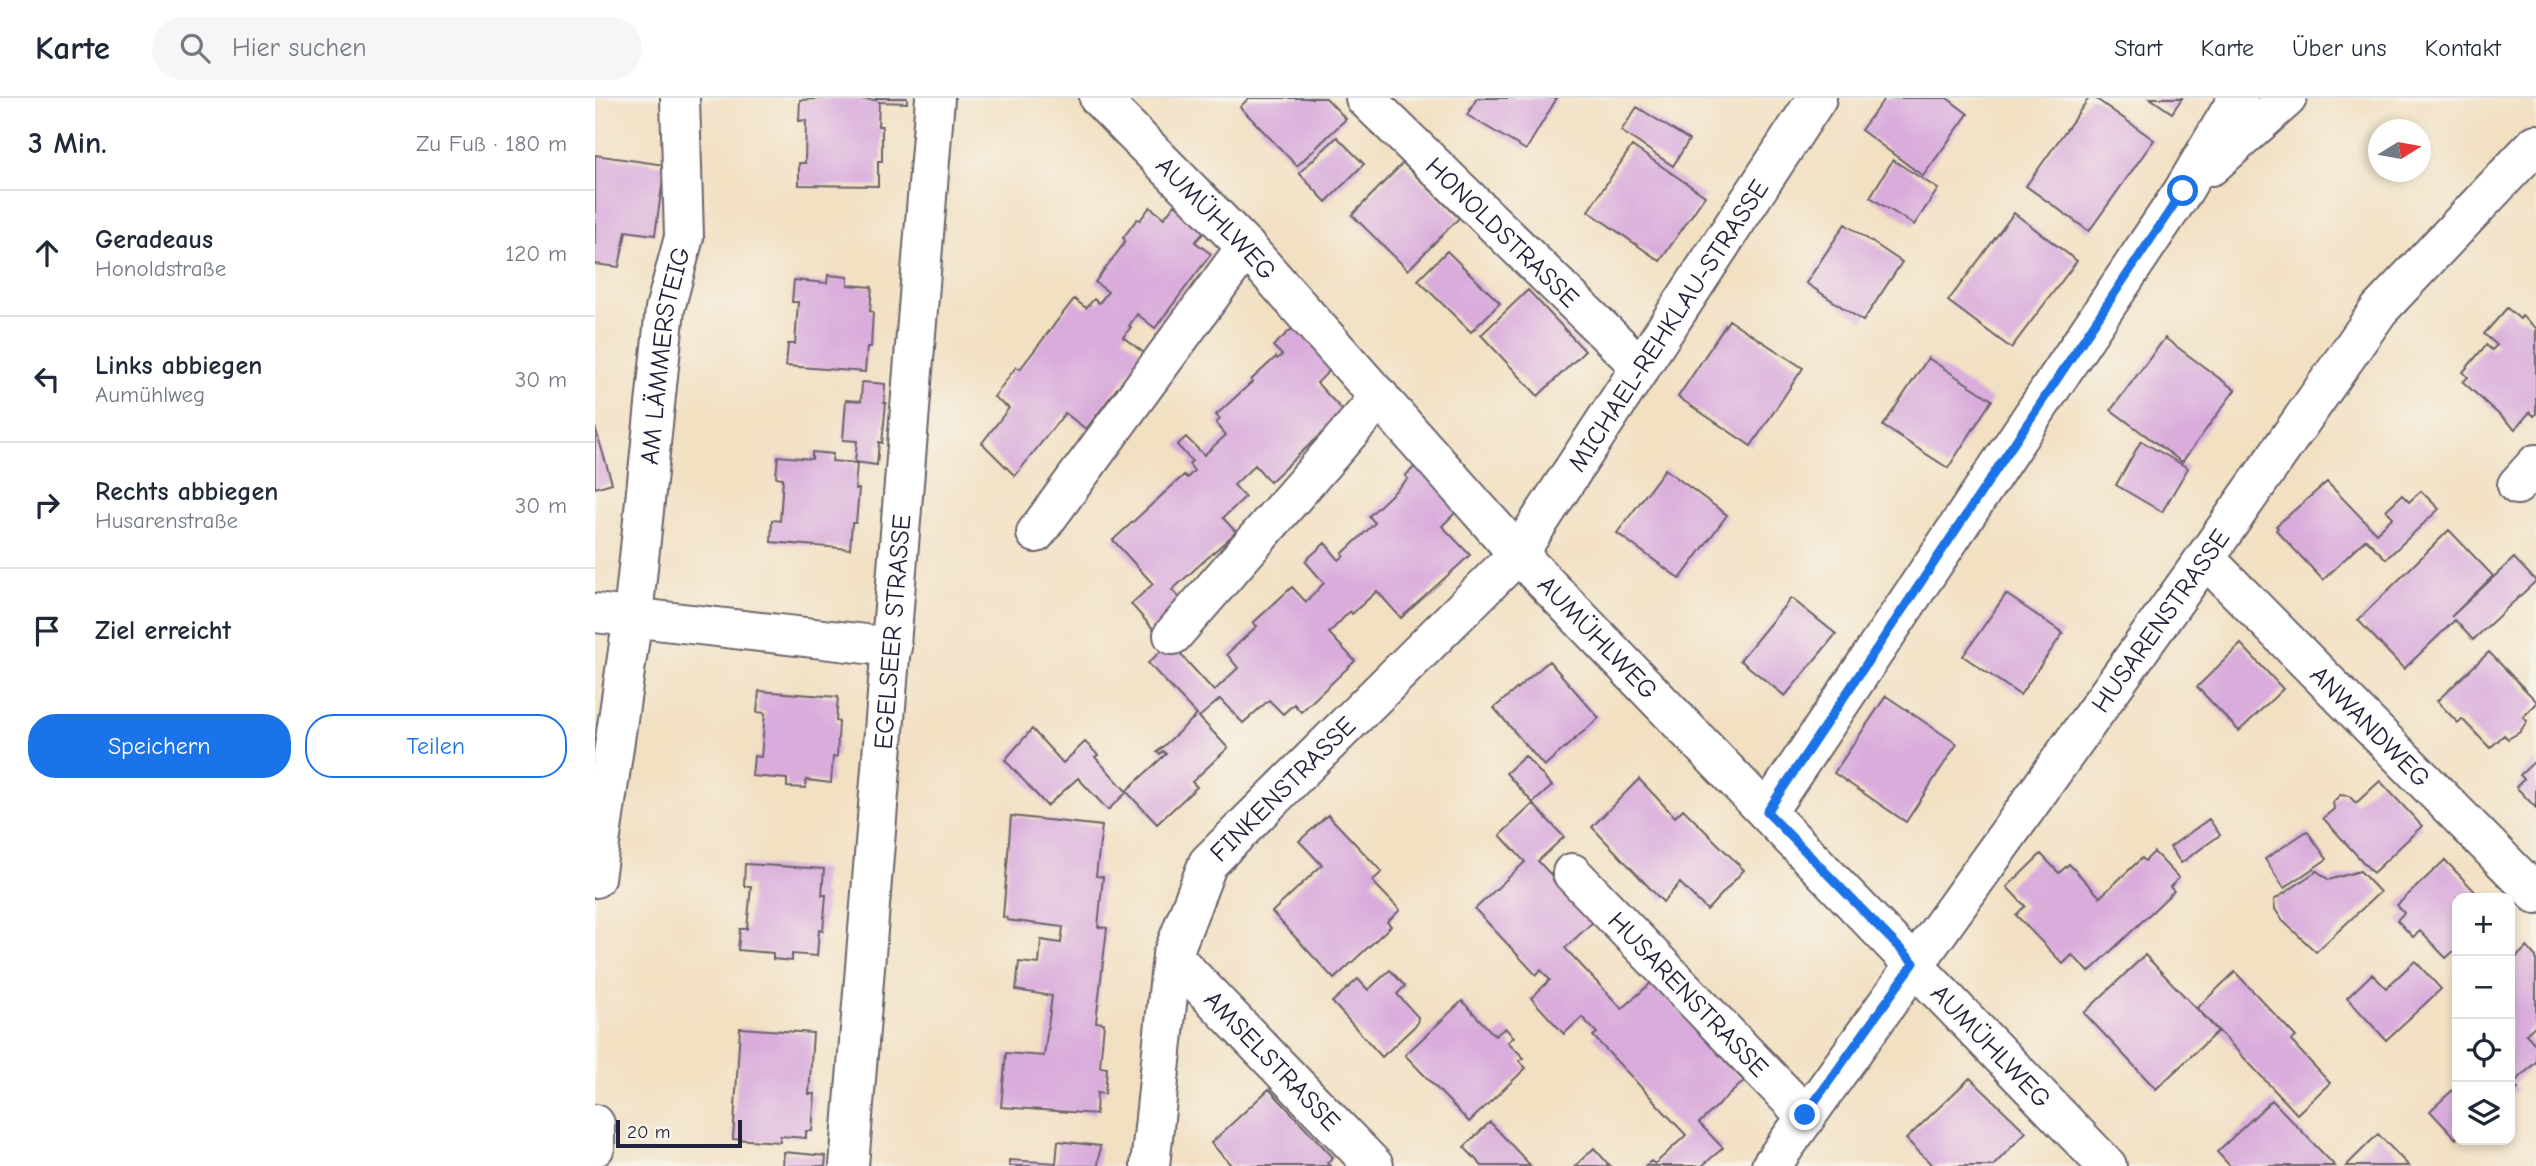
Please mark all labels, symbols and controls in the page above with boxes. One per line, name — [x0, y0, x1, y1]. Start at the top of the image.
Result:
search box — [152, 17, 642, 80]
text: Karte — [35, 29, 110, 67]
icon: search — [176, 29, 214, 67]
text: Hier suchen — [232, 33, 367, 63]
text: Start — [2114, 34, 2162, 62]
text: Karte — [2200, 34, 2254, 62]
text: Über uns — [2292, 34, 2387, 62]
text: Kontakt — [2425, 34, 2501, 62]
north arrow — [2368, 119, 2431, 182]
text: 3 Min. — [28, 126, 107, 161]
text: Zu Fuß · 180 m — [416, 130, 567, 157]
street label: AUMÜHLWEG — [1150, 151, 1282, 286]
street label: HONOLDSTRASSE — [1419, 152, 1584, 314]
street label: MICHAEL-REHKLAU-STRASSE — [1562, 175, 1775, 477]
route start — [2167, 175, 2198, 206]
text: Geradeaus — [95, 225, 213, 255]
icon: ahead — [28, 234, 66, 272]
text: 120 m — [505, 240, 567, 267]
street label: AM LÄMMERSTEIG — [635, 244, 697, 466]
text: Honoldstraße — [95, 255, 226, 282]
text: Links abbiegen — [95, 351, 262, 381]
icon: left — [28, 360, 66, 398]
text: 30 m — [515, 366, 567, 393]
text: Aumühlweg — [95, 381, 205, 408]
text: Rechts abbiegen — [95, 477, 278, 507]
icon: right — [28, 486, 66, 524]
text: 30 m — [515, 492, 567, 519]
text: Husarenstraße — [95, 507, 238, 534]
street label: EGELSEER STRASSE — [869, 513, 917, 750]
street label: HUSARENSTRASSE — [2086, 524, 2236, 718]
street label: AUMÜHLWEG — [1531, 570, 1664, 706]
icon: arrive — [28, 612, 66, 650]
text: Ziel erreicht — [95, 616, 231, 646]
street label: ANWANDWEG — [2304, 660, 2436, 794]
street label: FINKENSTRASSE — [1204, 711, 1362, 868]
button: Speichern — [28, 714, 291, 778]
button: Teilen — [305, 714, 567, 778]
map controls — [2452, 893, 2515, 1145]
button: + — [2452, 893, 2515, 956]
street label: HUSARENSTRASSE — [1602, 906, 1774, 1083]
button: − — [2452, 956, 2515, 1019]
street label: AUMÜHLWEG — [1924, 979, 2057, 1114]
street label: AMSELSTRASSE — [1198, 985, 1346, 1138]
button: locate — [2452, 1019, 2515, 1082]
button: layers — [2452, 1082, 2515, 1145]
route end — [1789, 1099, 1820, 1130]
scale bar — [616, 1117, 742, 1149]
text: 20 m — [627, 1121, 671, 1143]

